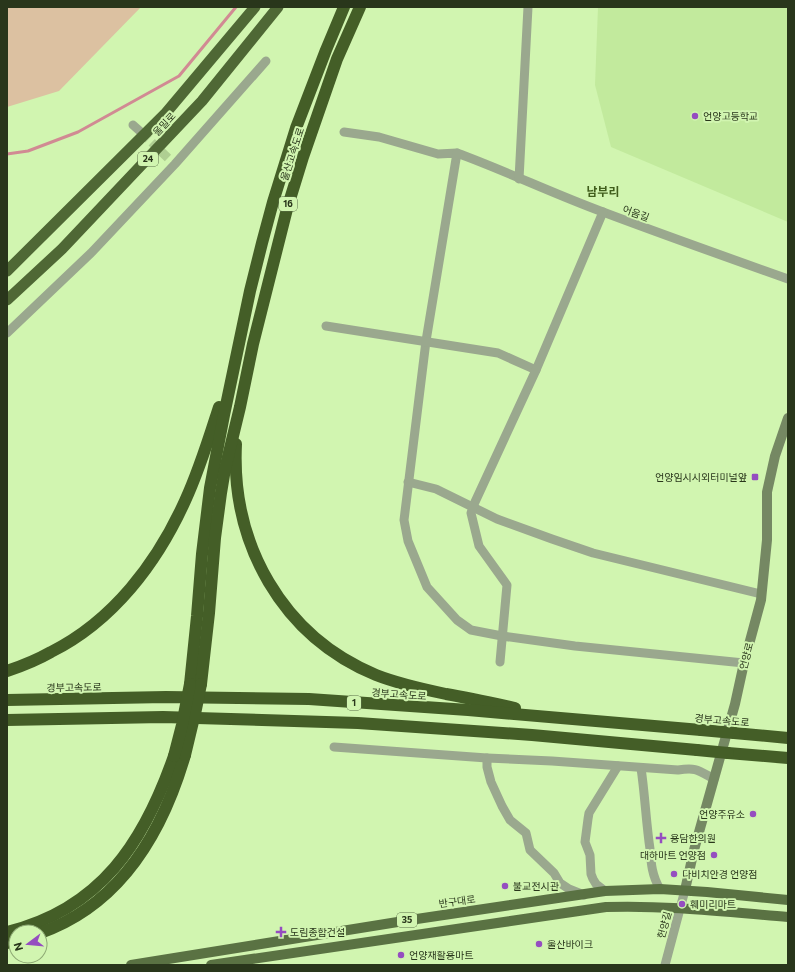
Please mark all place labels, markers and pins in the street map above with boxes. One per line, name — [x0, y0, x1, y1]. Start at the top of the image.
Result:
place label: 언양고등학교 — [703, 110, 758, 122]
marker: 언양고등학교 — [690, 111, 700, 121]
place label: 언양임시시외터미널앞 — [655, 471, 747, 483]
marker: 언양임시시외터미널앞 — [750, 472, 760, 482]
place label: 언양주유소 — [699, 808, 745, 820]
marker: 언양주유소 — [748, 809, 758, 819]
marker: 용담한의원 — [655, 832, 667, 844]
place label: 용담한의원 — [670, 832, 716, 844]
place label: 대하마트 언양점 — [640, 849, 706, 861]
marker: 대하마트 언양점 — [709, 850, 719, 860]
place label: 다비치안경 언양점 — [682, 868, 758, 880]
marker: 다비치안경 언양점 — [669, 869, 679, 879]
place label: 불교전시관 — [513, 880, 560, 892]
marker: 불교전시관 — [500, 881, 510, 891]
place label: 훼미리마트 — [690, 898, 736, 910]
marker: 훼미리마트 — [677, 899, 687, 909]
marker: 도림종합건설 — [275, 926, 287, 938]
place label: 도림종합건설 — [290, 926, 345, 938]
place label: 울산바이크 — [547, 938, 593, 950]
marker: 울산바이크 — [534, 939, 544, 949]
place label: 언양재활용마트 — [409, 949, 473, 961]
marker: 언양재활용마트 — [396, 950, 406, 960]

